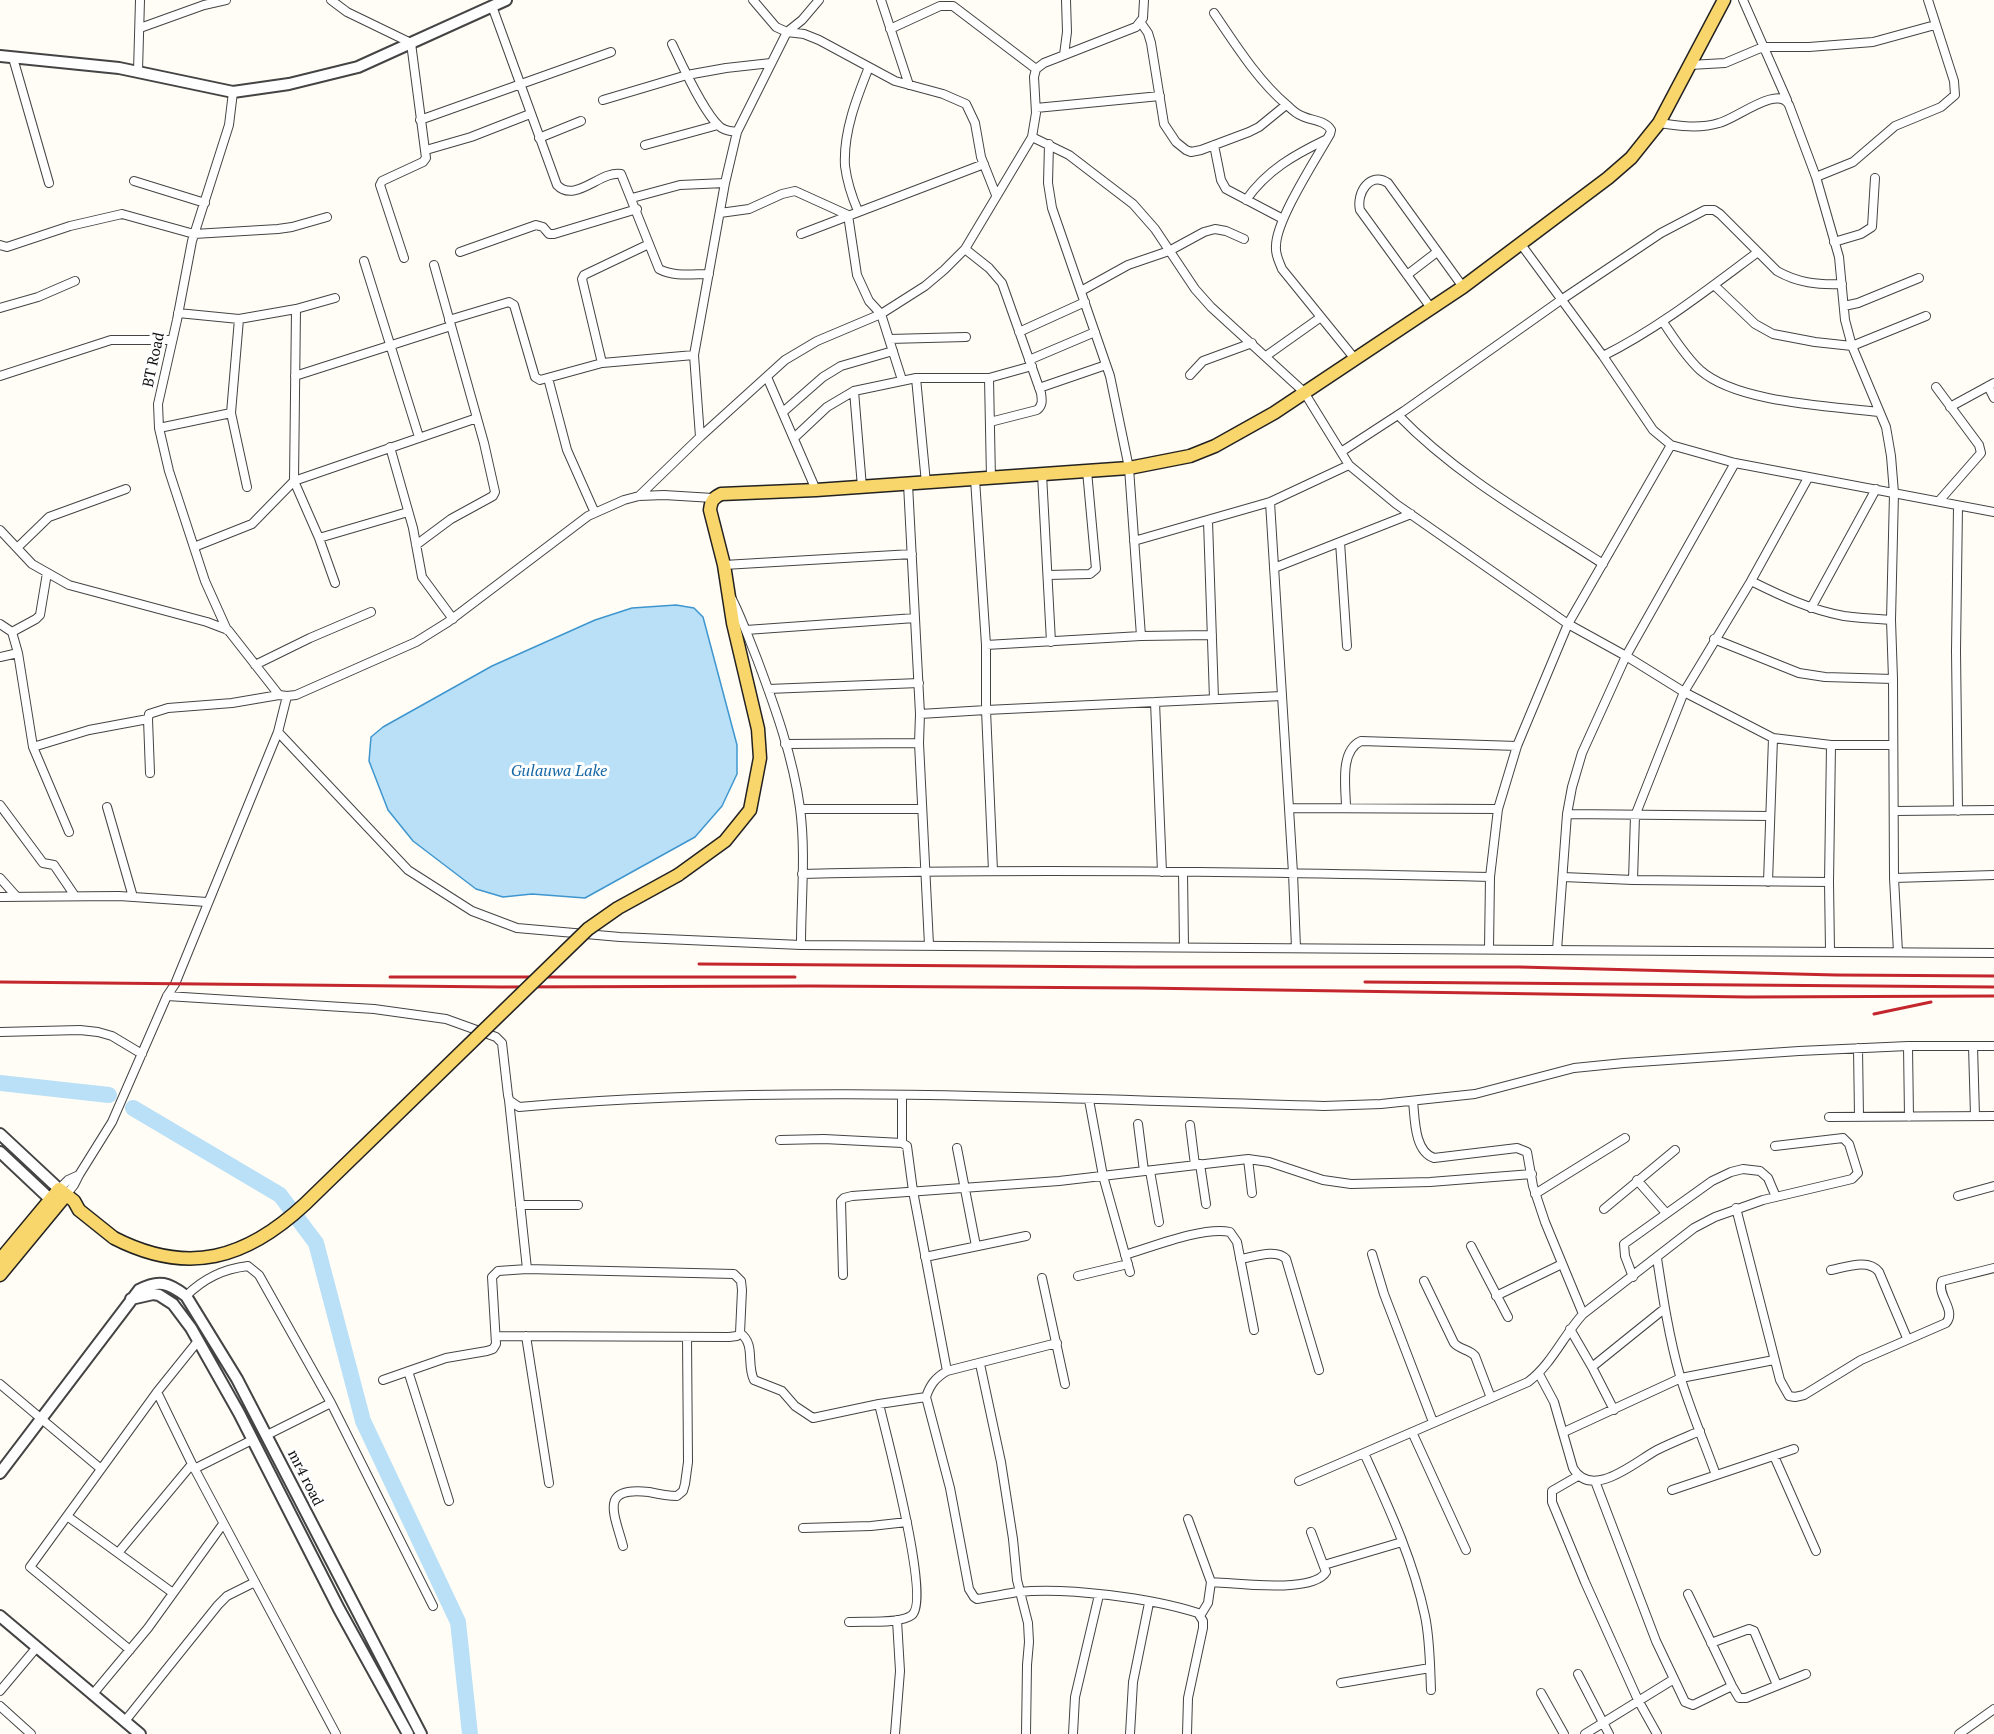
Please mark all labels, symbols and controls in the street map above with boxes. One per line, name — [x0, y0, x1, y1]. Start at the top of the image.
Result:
street label: BT Road — [139, 331, 169, 389]
water label: Gulauwa Lake — [511, 761, 607, 781]
street label: mr4 road — [283, 1447, 327, 1509]

